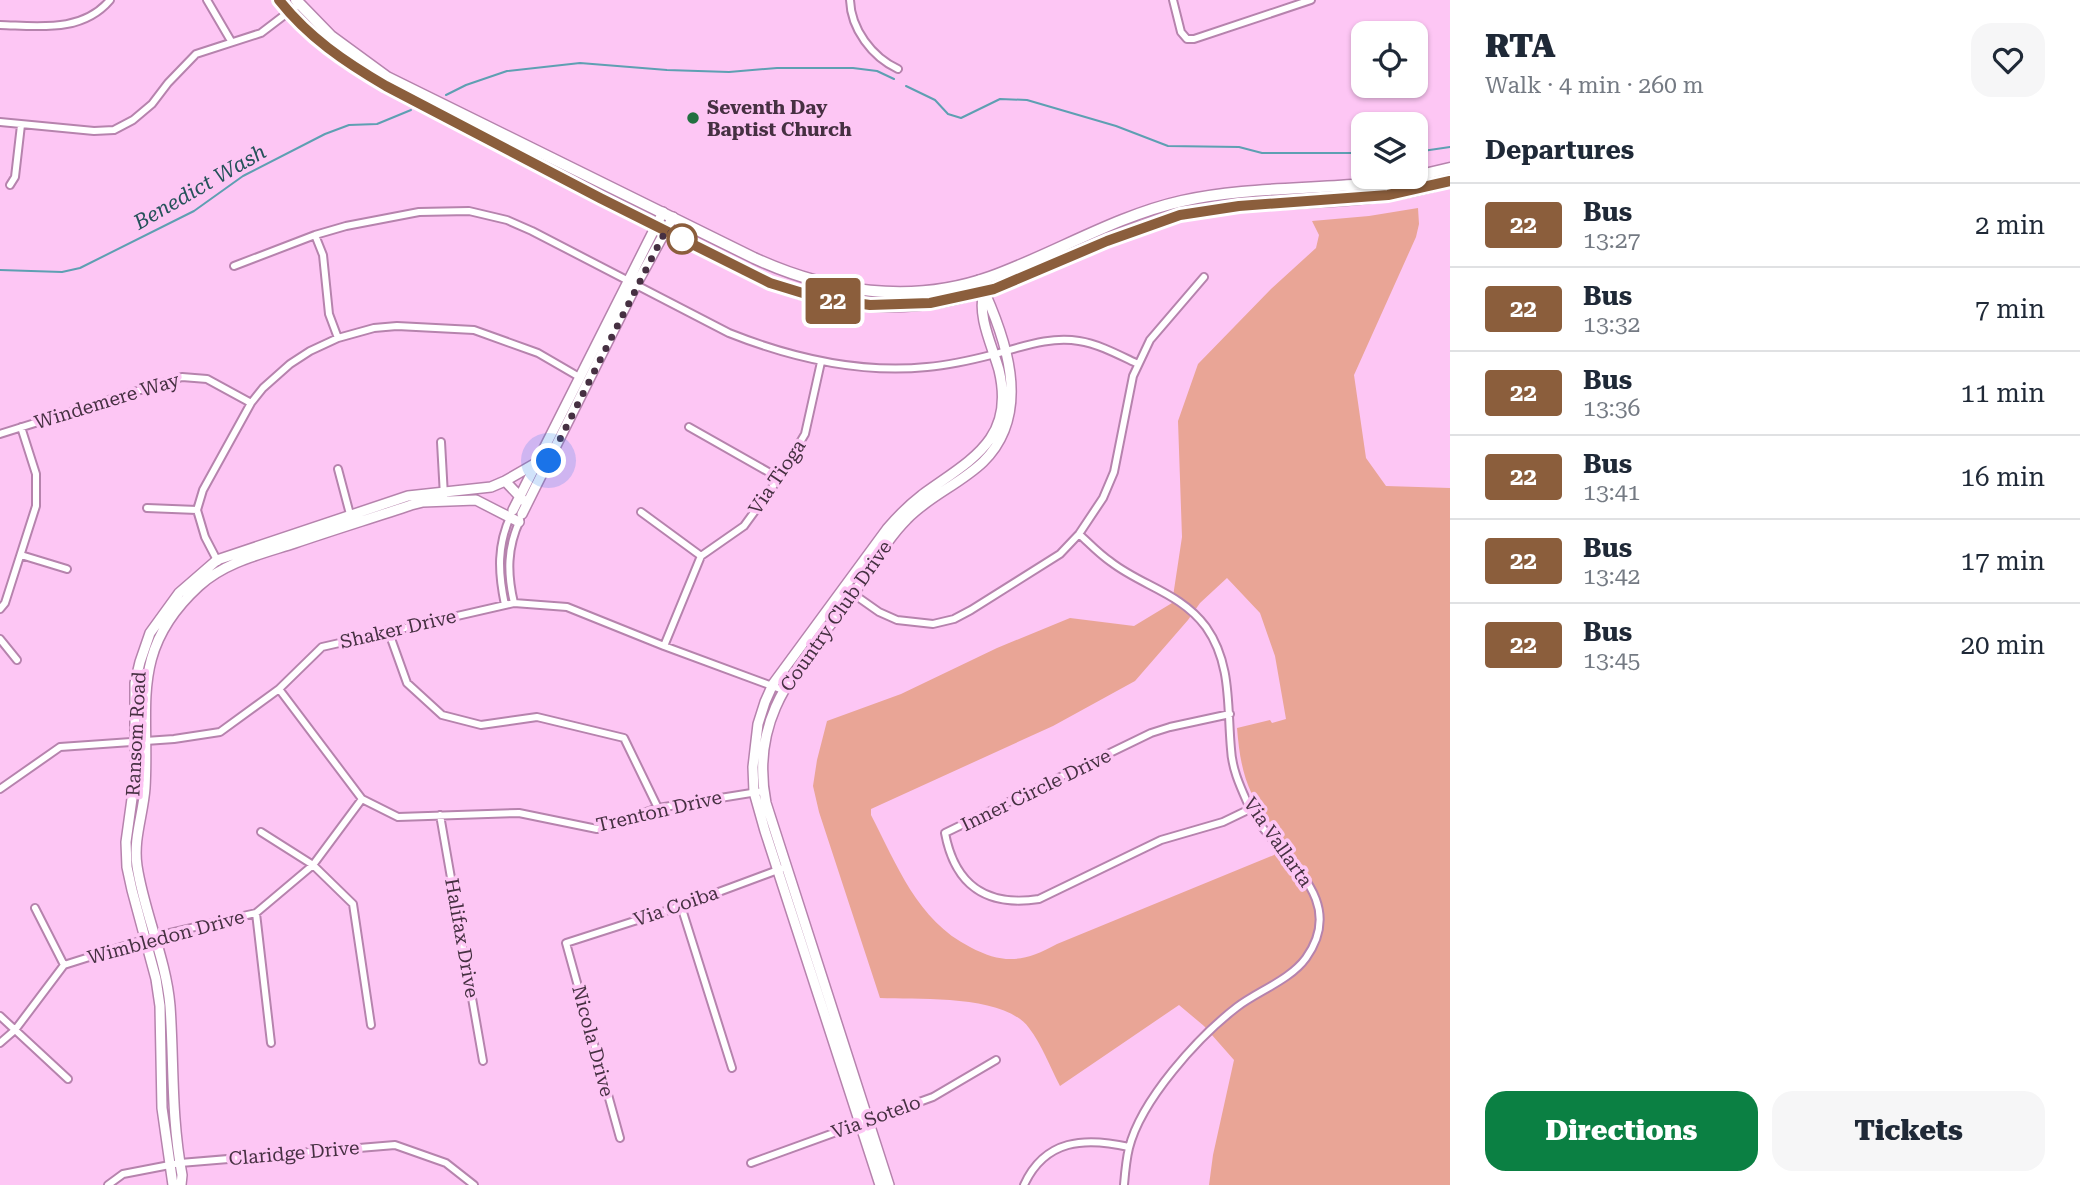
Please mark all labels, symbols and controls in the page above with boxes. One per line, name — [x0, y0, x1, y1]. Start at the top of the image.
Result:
map controls — [1351, 21, 1428, 189]
button: locate — [1351, 21, 1428, 98]
button: heart — [1971, 23, 2045, 97]
text: RTA — [1485, 26, 1556, 65]
text: Walk · 4 min · 260 m — [1485, 72, 1704, 99]
place label: Seventh Day Baptist Church — [707, 96, 852, 141]
marker: Seventh Day Baptist Church — [685, 110, 701, 126]
button: layers — [1351, 112, 1428, 189]
text: Departures — [1485, 135, 1634, 165]
water label: Benedict Wash — [129, 139, 271, 235]
text: Bus — [1583, 197, 1632, 227]
text: 2 min — [1975, 210, 2045, 240]
text: 22 — [1510, 211, 1537, 239]
unlabelled marker — [667, 224, 697, 254]
text: 13:27 — [1583, 227, 1640, 254]
line badge: 22 — [802, 278, 864, 324]
text: Bus — [1583, 281, 1632, 311]
text: 22 — [820, 287, 846, 315]
text: 7 min — [1975, 294, 2045, 324]
text: 22 — [1510, 295, 1537, 323]
text: 13:32 — [1583, 311, 1640, 338]
text: Bus — [1583, 365, 1632, 395]
street label: Windemere Way — [32, 368, 183, 434]
text: 11 min — [1961, 378, 2045, 408]
text: 22 — [1510, 379, 1537, 407]
text: 13:36 — [1583, 395, 1640, 422]
street label: Via Tioga — [744, 435, 811, 519]
your location — [531, 443, 566, 478]
text: Bus — [1583, 449, 1632, 479]
text: 16 min — [1961, 462, 2045, 492]
text: 22 — [1510, 463, 1537, 491]
text: 13:41 — [1583, 479, 1640, 506]
text: Bus — [1583, 533, 1632, 563]
street label: Country Club Drive — [775, 536, 897, 696]
text: 17 min — [1961, 546, 2045, 576]
text: 22 — [1510, 547, 1537, 575]
text: 13:42 — [1583, 563, 1640, 590]
street label: Shaker Drive — [338, 604, 458, 654]
text: Bus — [1583, 617, 1632, 647]
text: 20 min — [1961, 630, 2045, 660]
text: 22 — [1510, 631, 1537, 659]
text: 13:45 — [1583, 647, 1640, 674]
street label: Ransom Road — [121, 671, 151, 797]
street label: Inner Circle Drive — [957, 744, 1115, 836]
street label: Trenton Drive — [594, 785, 724, 837]
street label: Via Vallarta — [1239, 793, 1318, 892]
street label: Halifax Drive — [440, 876, 484, 1000]
street label: Via Coiba — [631, 881, 722, 931]
street label: Wimbledon Drive — [85, 905, 247, 969]
street label: Nicola Drive — [567, 983, 619, 1099]
street label: Via Sotelo — [828, 1090, 924, 1144]
button: Directions — [1485, 1091, 1758, 1171]
button: Tickets — [1772, 1091, 2045, 1171]
street label: Claridge Drive — [228, 1136, 360, 1170]

